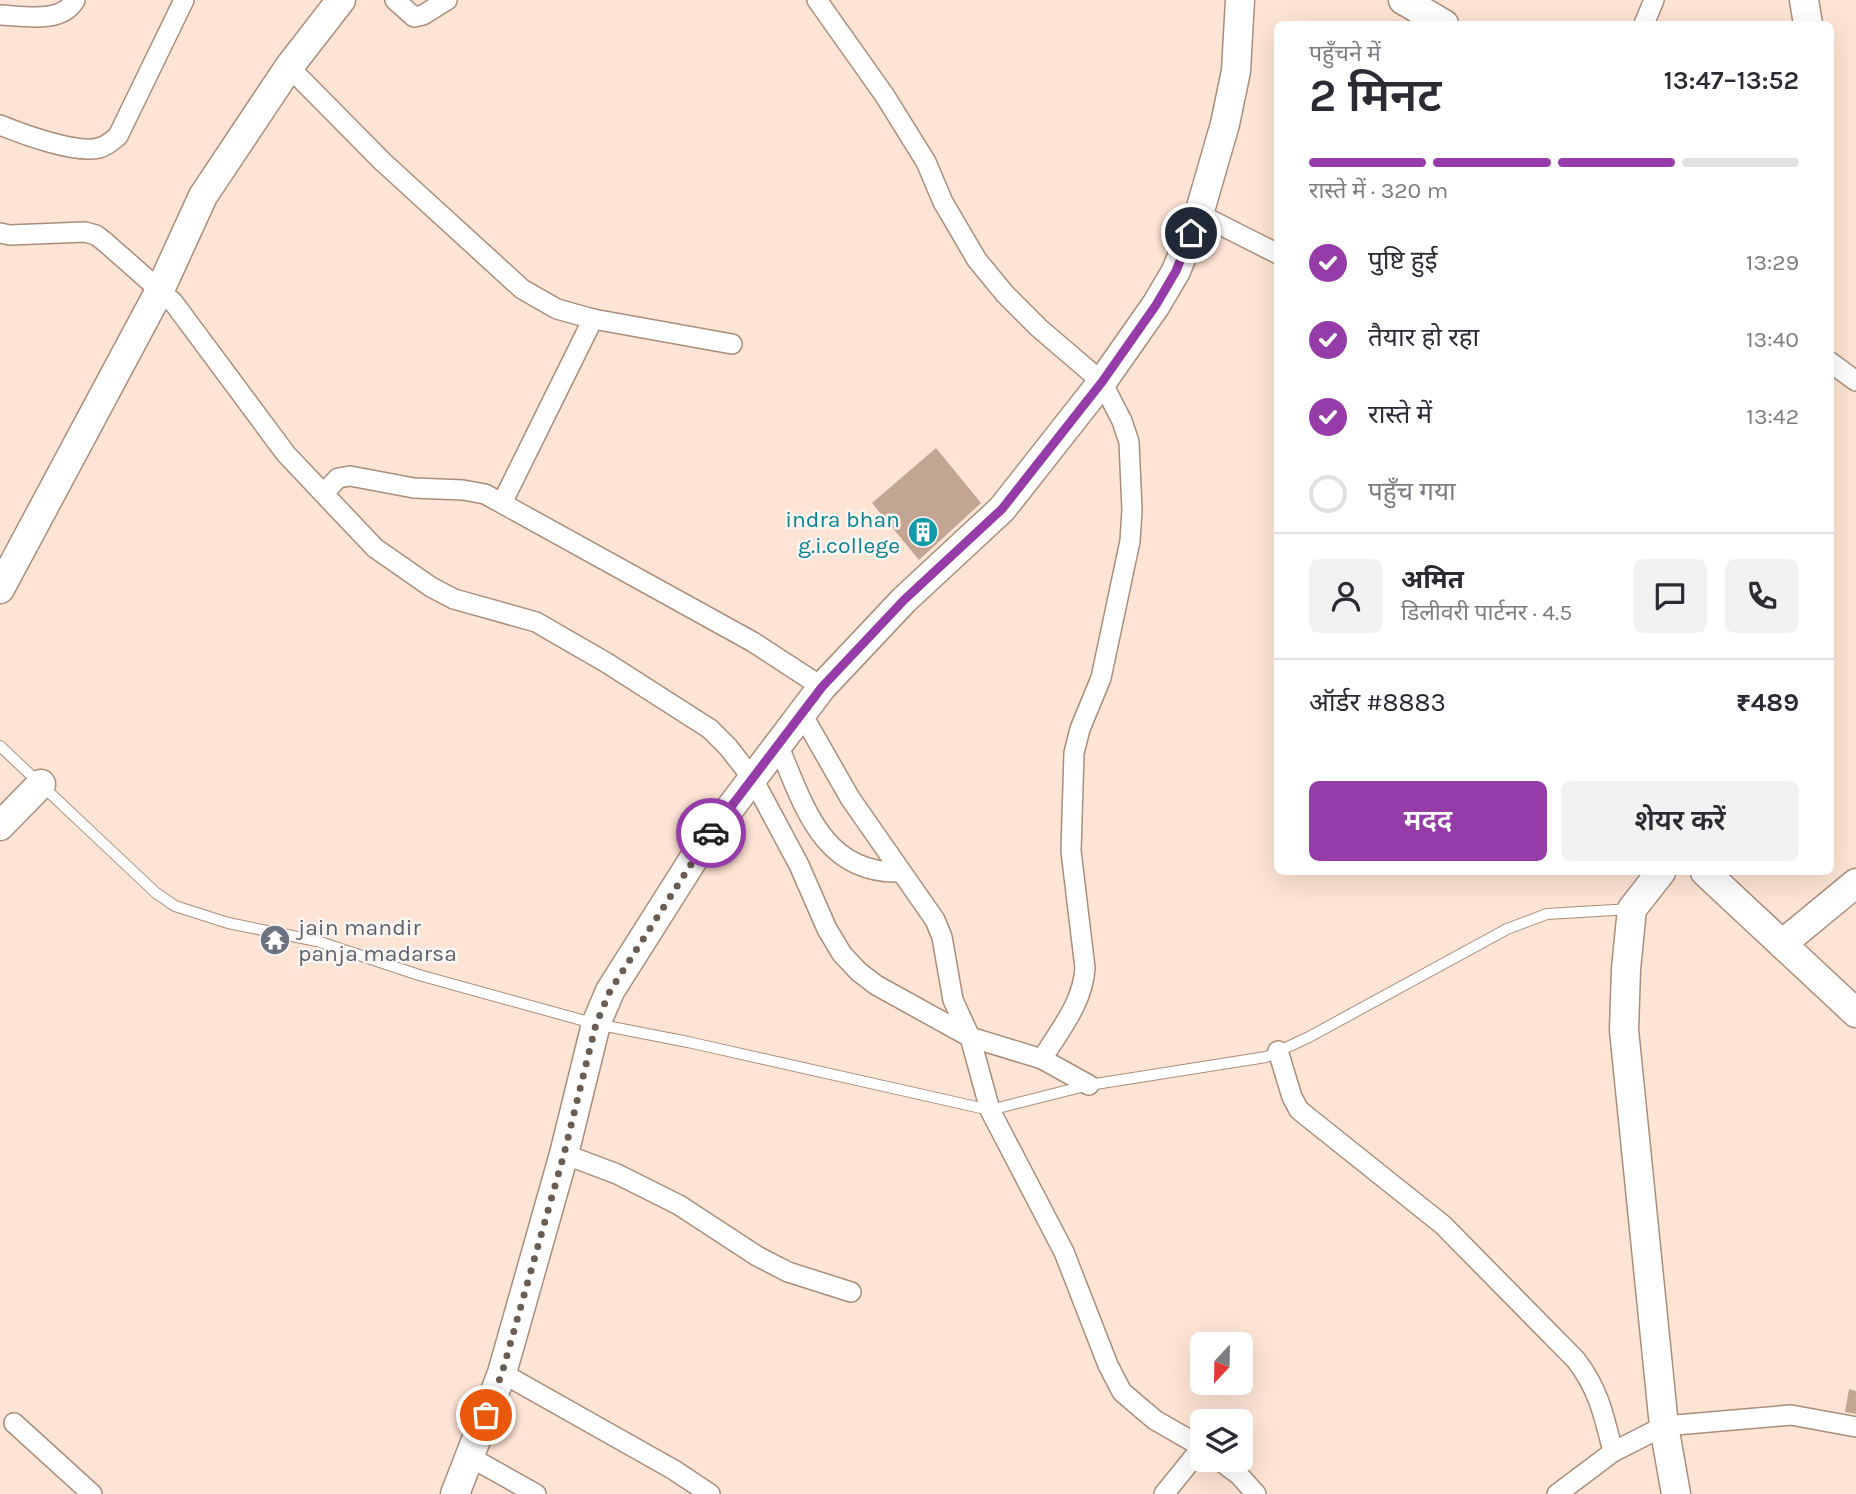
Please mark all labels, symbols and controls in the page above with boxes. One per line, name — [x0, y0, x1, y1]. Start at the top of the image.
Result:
text: पहुँचने में — [1309, 40, 1381, 67]
text: 13:47–13:52 — [1664, 65, 1799, 96]
text: 2 मिनट — [1309, 69, 1441, 123]
text: रास्ते में · 320 m — [1309, 177, 1448, 204]
pin — [1161, 203, 1221, 263]
icon: home — [1172, 214, 1210, 252]
icon: check — [1309, 244, 1347, 282]
text: पुष्टि हुई — [1368, 245, 1437, 276]
text: 13:29 — [1746, 249, 1799, 276]
icon: check — [1309, 321, 1347, 359]
text: तैयार हो रहा — [1368, 322, 1479, 353]
text: 13:40 — [1746, 326, 1799, 353]
icon: check — [1309, 398, 1347, 436]
text: रास्ते में — [1368, 399, 1432, 430]
text: 13:42 — [1746, 403, 1799, 430]
text: पहुँच गया — [1368, 476, 1456, 507]
place label: indra bhan g.i.college — [785, 506, 900, 559]
building icon: indra bhan g.i.college — [906, 515, 940, 549]
button: person — [1309, 559, 1383, 633]
button: chat — [1633, 559, 1707, 633]
button: phone — [1725, 559, 1799, 633]
text: अमित — [1401, 564, 1464, 595]
text: डिलीवरी पार्टनर · 4.5 — [1401, 599, 1572, 626]
text: ऑर्डर #8883 — [1309, 687, 1446, 718]
text: ₹489 — [1736, 687, 1799, 718]
button: मदद — [1309, 781, 1547, 861]
button: शेयर करें — [1561, 781, 1799, 861]
courier — [676, 798, 746, 868]
icon: car — [692, 814, 730, 852]
place label: jain mandir panja madarsa — [296, 914, 457, 967]
temple icon: jain mandir panja madarsa — [258, 923, 292, 957]
north arrow — [1190, 1332, 1253, 1395]
map controls — [1190, 1332, 1253, 1472]
pin — [456, 1385, 516, 1445]
icon: bag — [467, 1396, 505, 1434]
button: layers — [1190, 1409, 1253, 1472]

